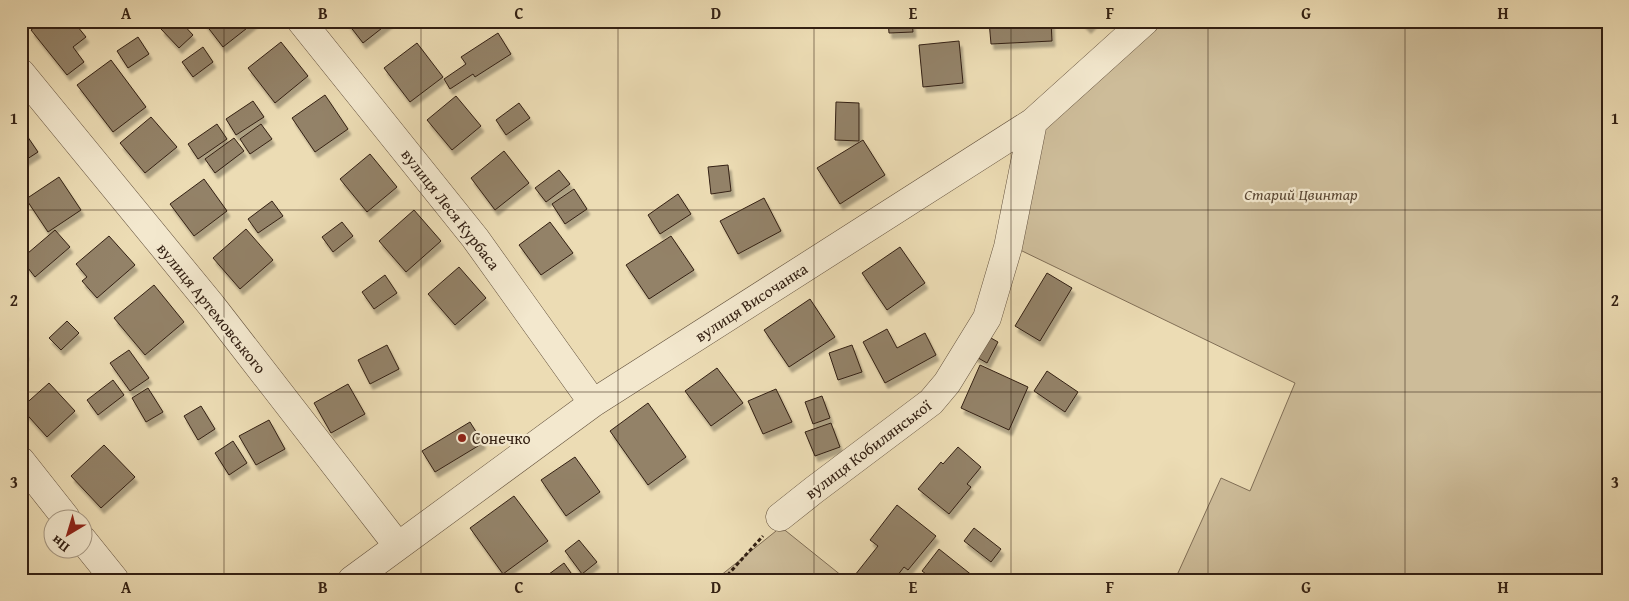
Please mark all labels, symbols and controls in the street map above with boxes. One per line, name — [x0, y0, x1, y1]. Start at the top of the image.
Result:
text: A — [121, 1, 132, 25]
text: B — [318, 1, 328, 25]
text: C — [514, 1, 524, 25]
text: D — [711, 1, 721, 25]
text: E — [909, 1, 918, 25]
text: F — [1106, 1, 1114, 25]
text: G — [1301, 1, 1311, 25]
text: H — [1497, 1, 1509, 25]
text: 1 — [10, 106, 18, 130]
text: 1 — [1611, 106, 1619, 130]
street label: вулиця Леся Курбаса — [396, 143, 506, 275]
park label: Старий Цвинтар — [1244, 182, 1358, 206]
street label: вулиця Артемовського — [152, 237, 272, 379]
street label: вулиця Височанка — [690, 256, 812, 348]
text: 2 — [10, 288, 18, 312]
text: 2 — [1611, 288, 1619, 312]
street label: вулиця Кобилянської — [800, 393, 936, 505]
place label: Сонечко — [472, 426, 531, 450]
marker: Сонечко — [456, 432, 468, 444]
text: 3 — [10, 470, 18, 494]
text: 3 — [1611, 470, 1619, 494]
north arrow — [42, 508, 92, 558]
text: Пн — [46, 531, 73, 558]
text: A — [121, 575, 132, 599]
text: B — [318, 575, 328, 599]
text: C — [514, 575, 524, 599]
text: D — [711, 575, 721, 599]
text: E — [909, 575, 918, 599]
text: F — [1106, 575, 1114, 599]
text: G — [1301, 575, 1311, 599]
text: H — [1497, 575, 1509, 599]

